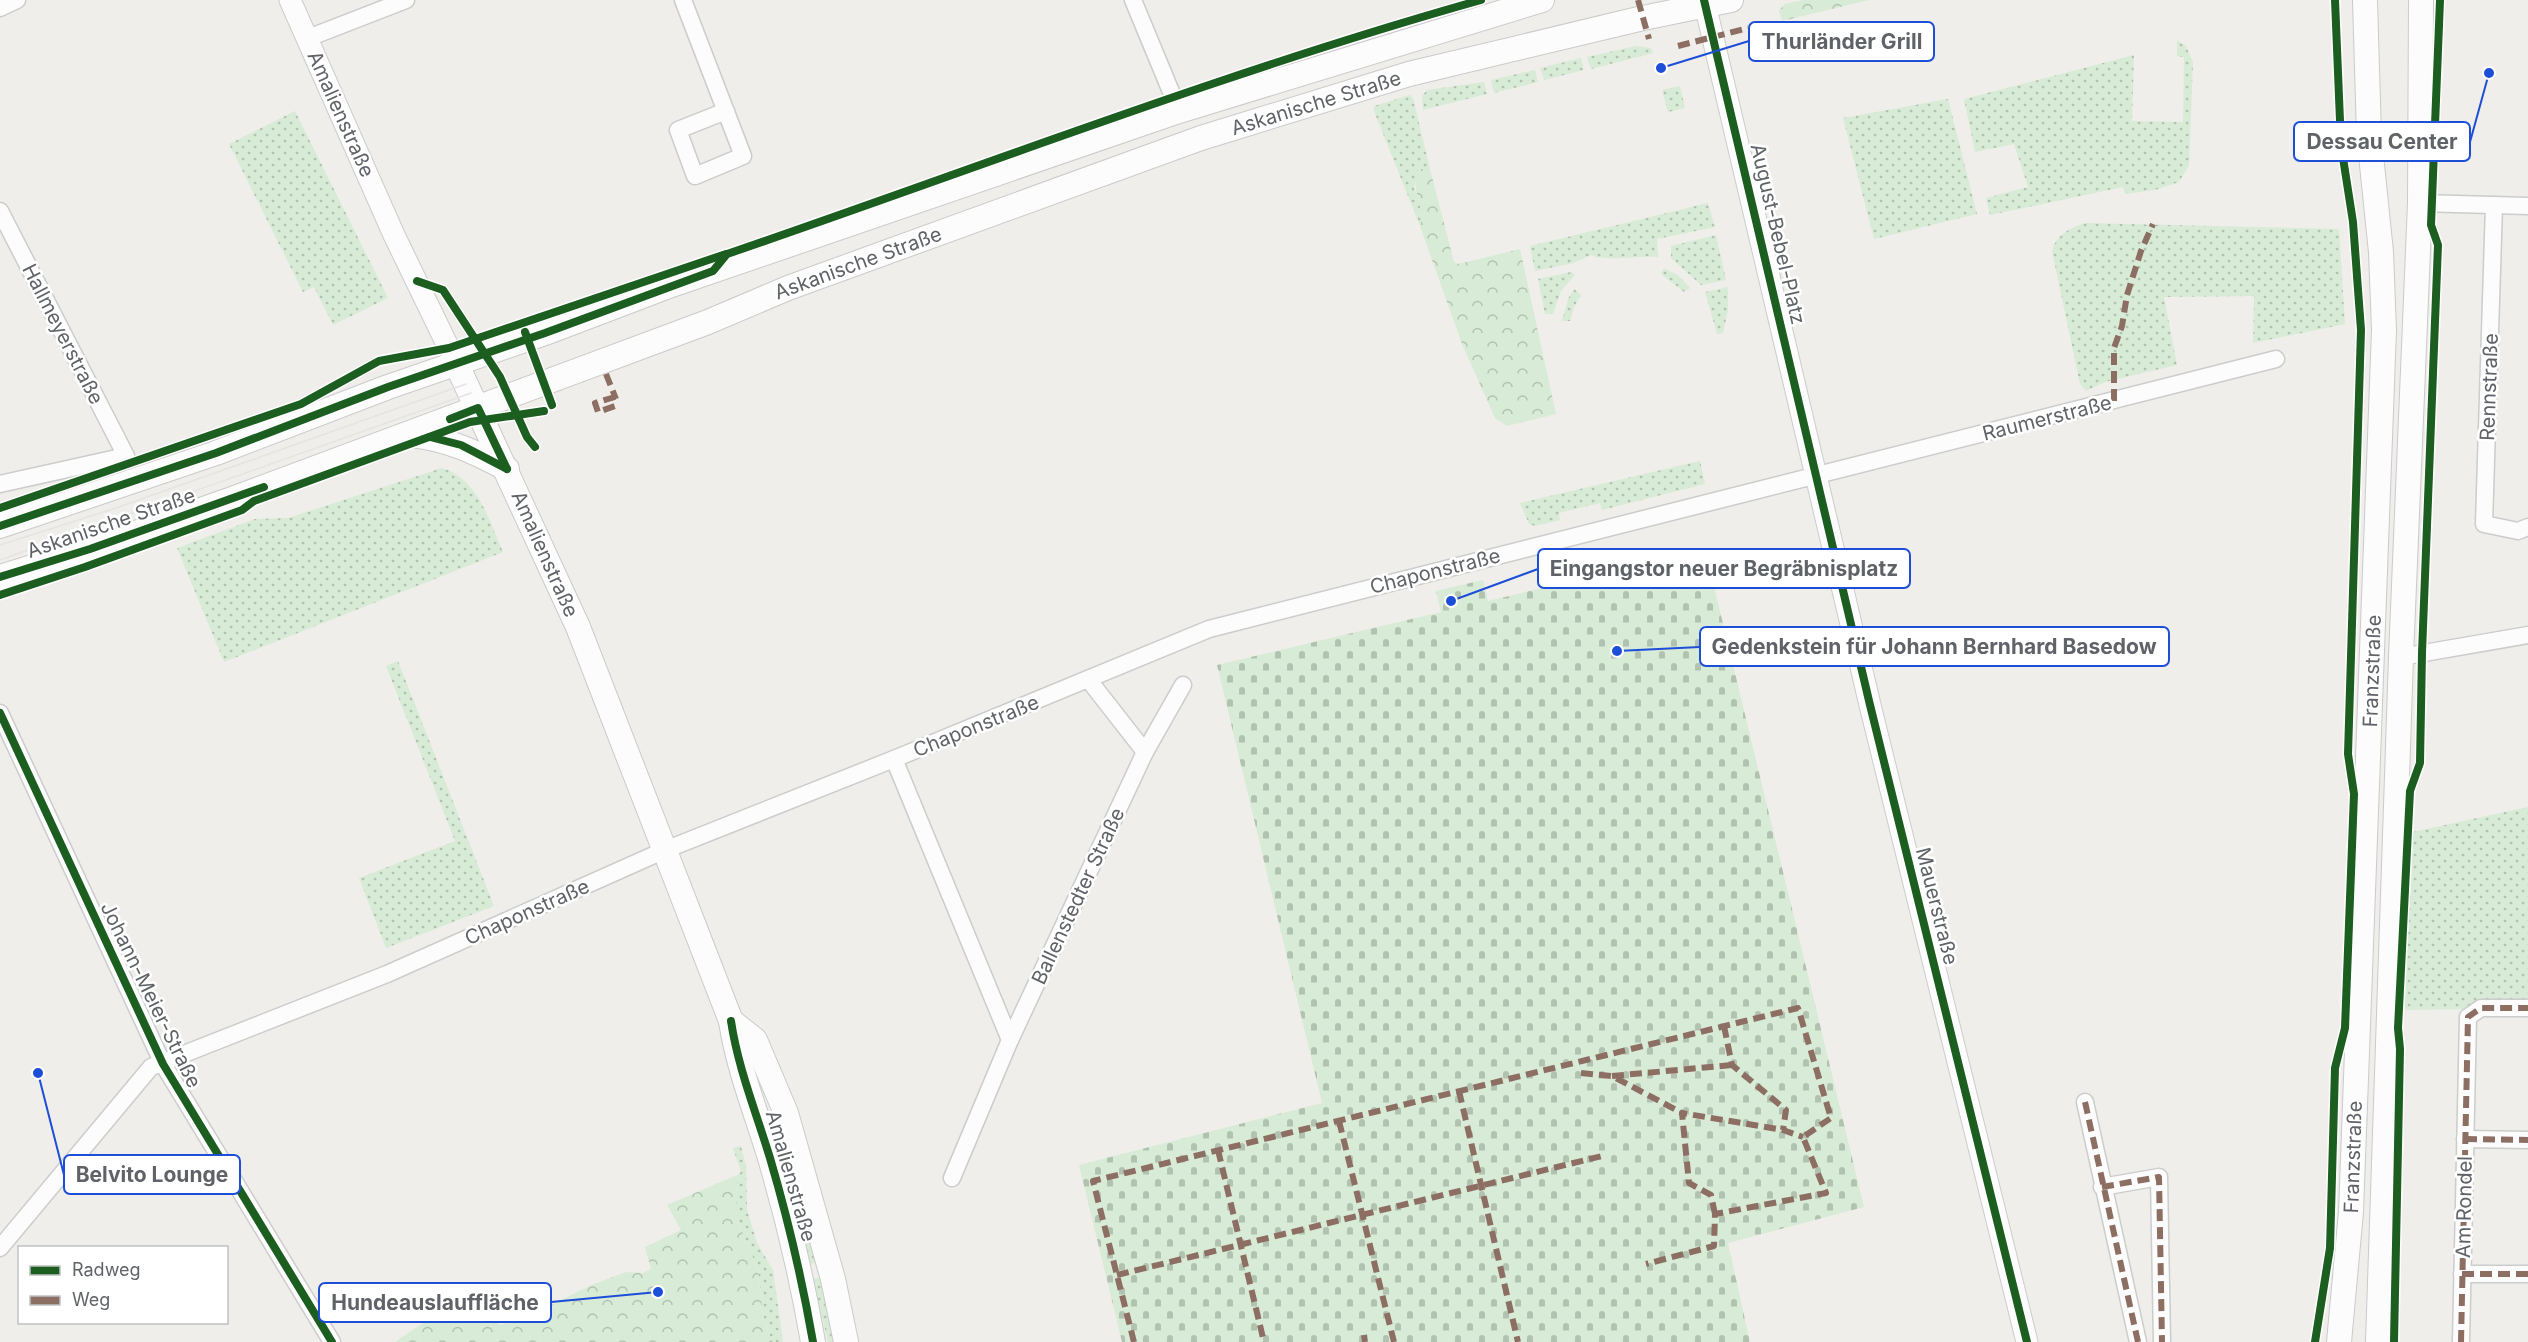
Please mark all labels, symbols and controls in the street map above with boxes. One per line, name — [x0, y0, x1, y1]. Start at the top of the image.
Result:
callout: Thurländer Grill — [1749, 22, 1934, 61]
text: Thurländer Grill — [1762, 29, 1922, 54]
street label: Amalienstraße — [302, 47, 380, 181]
street label: Askanische Straße — [1228, 66, 1404, 140]
callout: Dessau Center — [2294, 122, 2470, 161]
text: Dessau Center — [2306, 129, 2458, 154]
street label: August-Bebel-Platz — [1746, 141, 1810, 327]
street label: Askanische Straße — [771, 222, 945, 304]
street label: Hallmeyerstraße — [17, 260, 109, 408]
street label: Rennstraße — [2475, 333, 2503, 441]
street label: Raumerstraße — [1980, 390, 2114, 446]
street label: Askanische Straße — [24, 483, 198, 563]
street label: Amalienstraße — [506, 487, 584, 621]
street label: Chaponstraße — [1367, 543, 1503, 599]
callout: Eingangstor neuer Begräbnisplatz — [1538, 549, 1910, 588]
text: Eingangstor neuer Begräbnisplatz — [1550, 556, 1898, 581]
street label: Franzstraße — [2358, 614, 2386, 728]
callout: Gedenkstein für Johann Bernhard Basedow — [1700, 627, 2169, 666]
text: Gedenkstein für Johann Bernhard Basedow — [1712, 634, 2157, 659]
street label: Chaponstraße — [910, 690, 1042, 762]
street label: Ballenstedter Straße — [1027, 804, 1129, 988]
street label: Mauerstraße — [1911, 845, 1963, 967]
street label: Chaponstraße — [461, 874, 593, 950]
street label: Johann-Meier-Straße — [96, 898, 206, 1092]
street label: Franzstraße — [2339, 1100, 2367, 1214]
street label: Amalienstraße — [761, 1108, 821, 1244]
callout: Belvito Lounge — [64, 1155, 240, 1194]
street label: Am Rondel — [2451, 1156, 2477, 1258]
text: Belvito Lounge — [76, 1162, 228, 1187]
legend — [18, 1246, 228, 1324]
text: Radweg — [72, 1259, 141, 1280]
callout: Hundeauslauffläche — [319, 1283, 551, 1322]
text: Weg — [72, 1289, 110, 1310]
text: Hundeauslauffläche — [331, 1290, 539, 1315]

